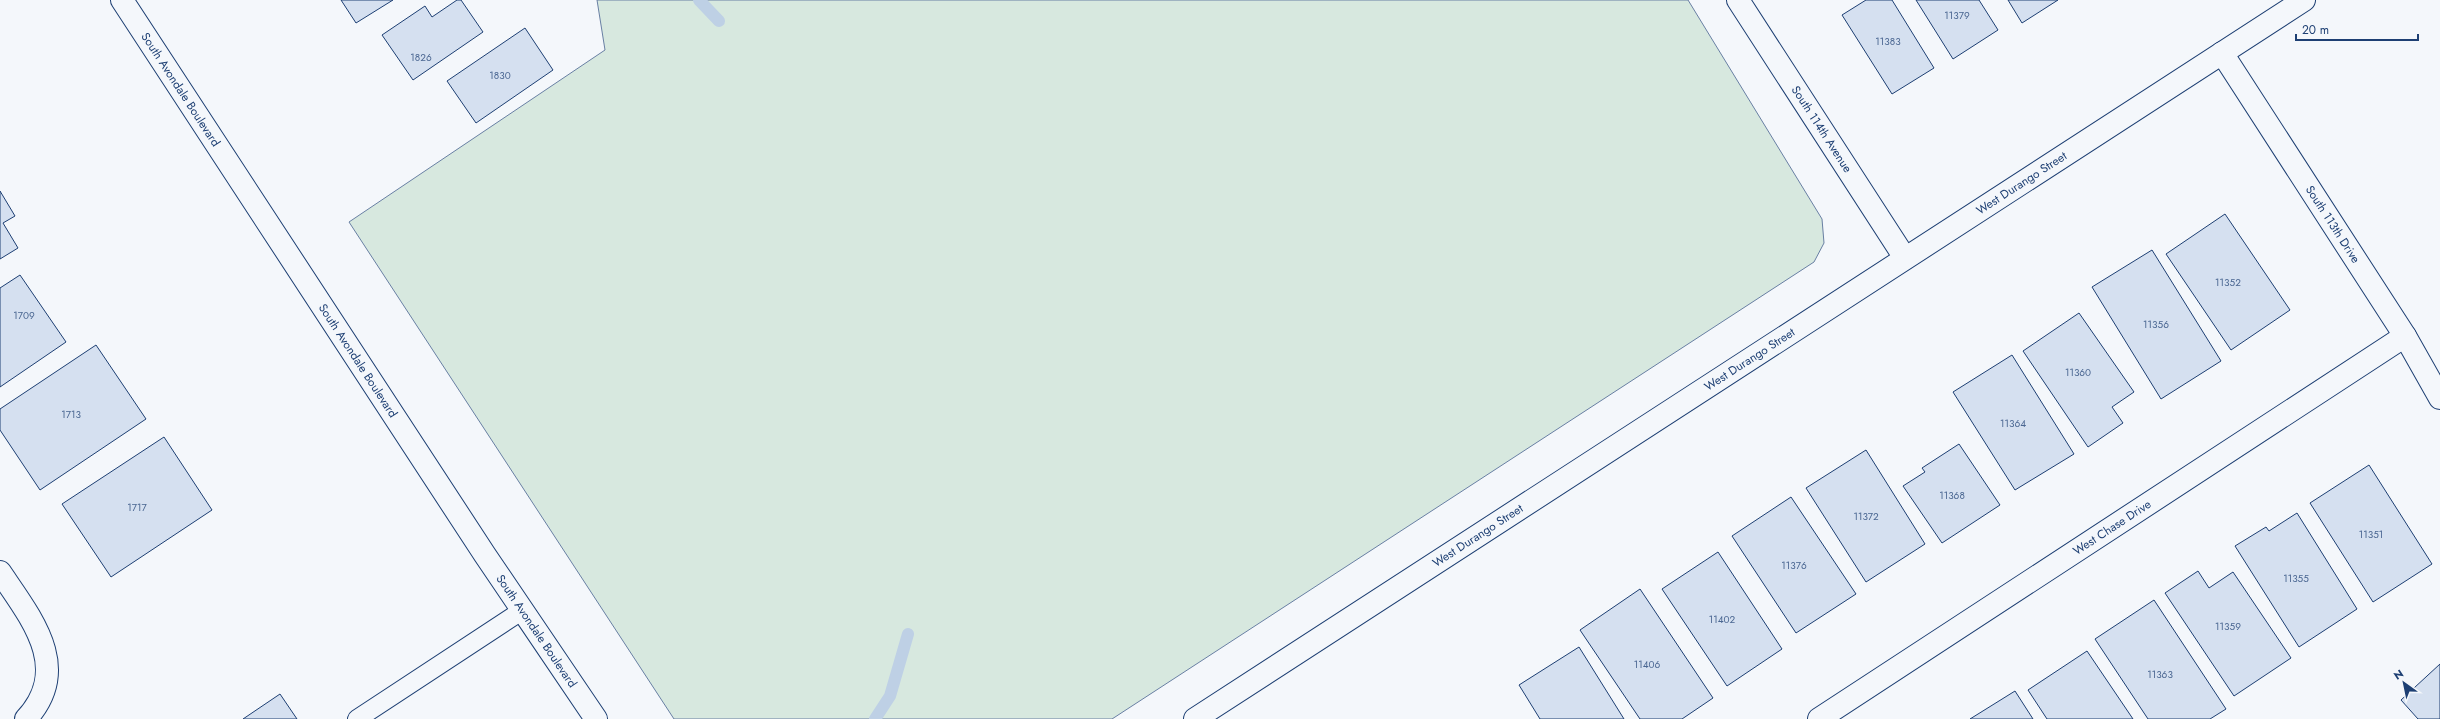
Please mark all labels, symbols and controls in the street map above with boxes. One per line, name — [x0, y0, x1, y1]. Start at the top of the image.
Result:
house number: 11379 — [1944, 8, 1970, 23]
scale bar — [2296, 16, 2418, 42]
text: 20 m — [2302, 21, 2329, 39]
street label: South Avondale Boulevard — [137, 29, 225, 150]
house number: 11383 — [1875, 34, 1901, 49]
house number: 1826 — [410, 50, 432, 65]
house number: 1830 — [489, 68, 511, 83]
street label: South 114th Avenue — [1787, 82, 1856, 176]
street label: West Durango Street — [1973, 147, 2070, 219]
street label: South 113th Drive — [2301, 182, 2365, 267]
house number: 11352 — [2215, 275, 2241, 290]
street label: South Avondale Boulevard — [314, 300, 402, 421]
house number: 1709 — [13, 308, 35, 323]
house number: 11356 — [2143, 317, 2169, 332]
street label: West Durango Street — [1701, 323, 1799, 395]
house number: 11360 — [2065, 365, 2091, 380]
house number: 1713 — [61, 407, 81, 422]
house number: 11364 — [2000, 416, 2026, 431]
house number: 11368 — [1939, 488, 1965, 503]
street label: West Chase Drive — [2069, 495, 2155, 560]
house number: 1717 — [127, 500, 148, 515]
street label: West Durango Street — [1429, 500, 1527, 572]
house number: 11372 — [1853, 509, 1879, 524]
house number: 11351 — [2359, 527, 2383, 542]
house number: 11376 — [1781, 558, 1807, 573]
street label: South Avondale Boulevard — [492, 571, 581, 691]
house number: 11355 — [2283, 571, 2309, 586]
house number: 11402 — [1709, 612, 1736, 627]
house number: 11359 — [2215, 619, 2241, 634]
house number: 11406 — [1634, 657, 1661, 672]
north arrow — [2384, 663, 2424, 703]
text: N — [2391, 666, 2407, 684]
house number: 11363 — [2147, 667, 2173, 682]

